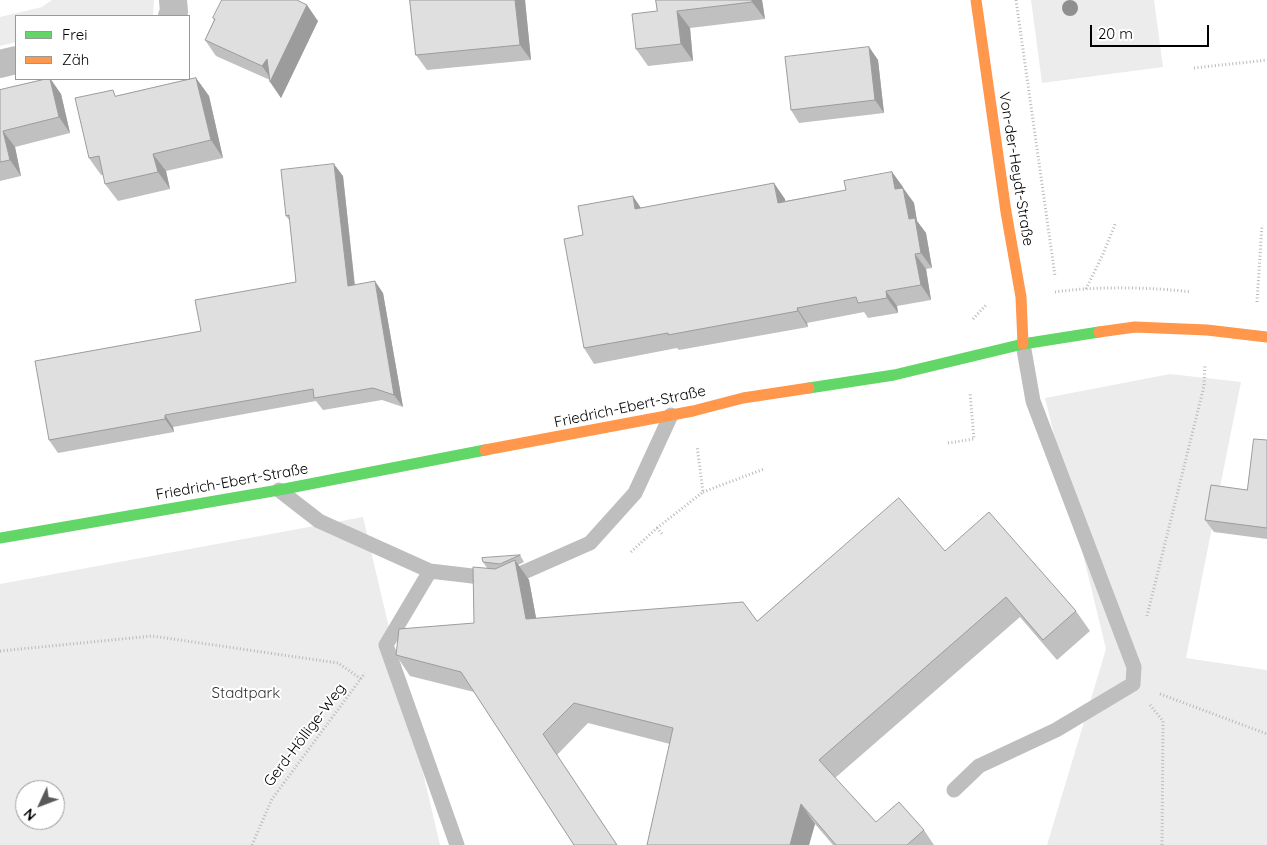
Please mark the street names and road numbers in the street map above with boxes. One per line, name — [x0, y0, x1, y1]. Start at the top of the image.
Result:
street label: Von-der-Heydt-Straße — [995, 91, 1037, 247]
street label: Friedrich-Ebert-Straße — [553, 382, 707, 432]
street label: Friedrich-Ebert-Straße — [154, 460, 310, 504]
street label: Gerd-Höllige-Weg — [260, 680, 350, 790]

